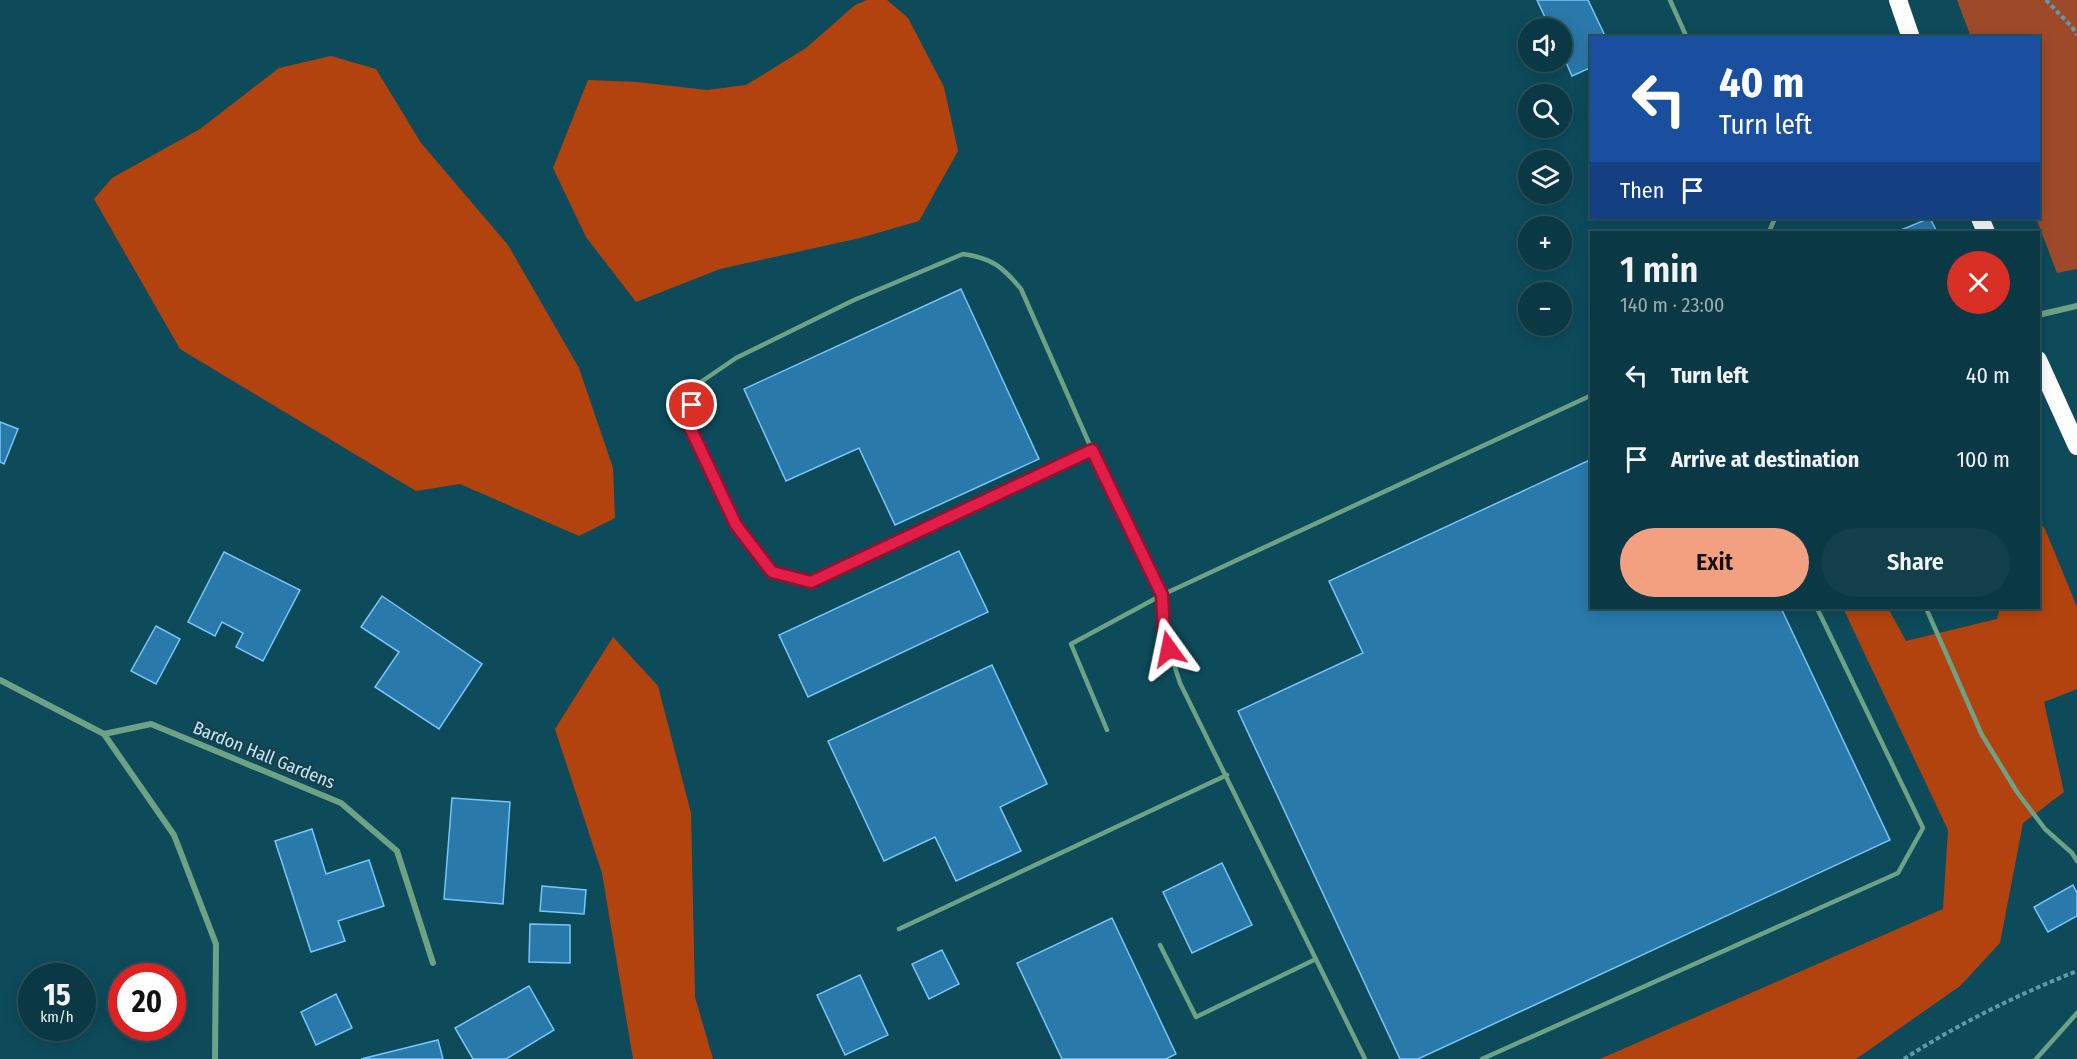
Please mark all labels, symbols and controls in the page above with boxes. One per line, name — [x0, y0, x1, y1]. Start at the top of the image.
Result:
map controls — [1518, 18, 1572, 336]
button: sound — [1518, 18, 1572, 72]
text: 40 m — [1719, 58, 1804, 108]
icon: left — [1620, 60, 1698, 138]
button: search — [1518, 84, 1572, 138]
text: Turn left — [1719, 109, 1812, 141]
button: layers — [1518, 150, 1572, 204]
icon: arrive — [1676, 174, 1709, 207]
text: Then — [1620, 177, 1664, 204]
button: + — [1518, 216, 1572, 270]
text: 1 min — [1620, 248, 1698, 292]
button: close — [1947, 251, 2010, 314]
button: − — [1518, 282, 1572, 336]
text: 140 m · 23:00 — [1620, 293, 1725, 317]
icon: left — [1620, 359, 1653, 392]
text: Turn left — [1671, 362, 1749, 389]
text: 40 m — [1966, 362, 2010, 389]
pin — [666, 379, 717, 430]
icon: arrive — [675, 388, 708, 421]
icon: arrive — [1620, 443, 1653, 476]
text: Arrive at destination — [1671, 446, 1859, 473]
text: 100 m — [1956, 446, 2010, 473]
button: Exit — [1620, 528, 1809, 597]
button: Share — [1821, 528, 2010, 597]
position arrow — [1137, 617, 1201, 681]
street label: Bardon Hall Gardens — [190, 716, 338, 794]
speed limit sign: 20 — [108, 963, 186, 1041]
text: 15 — [43, 977, 71, 1013]
text: km/h — [40, 1008, 74, 1026]

